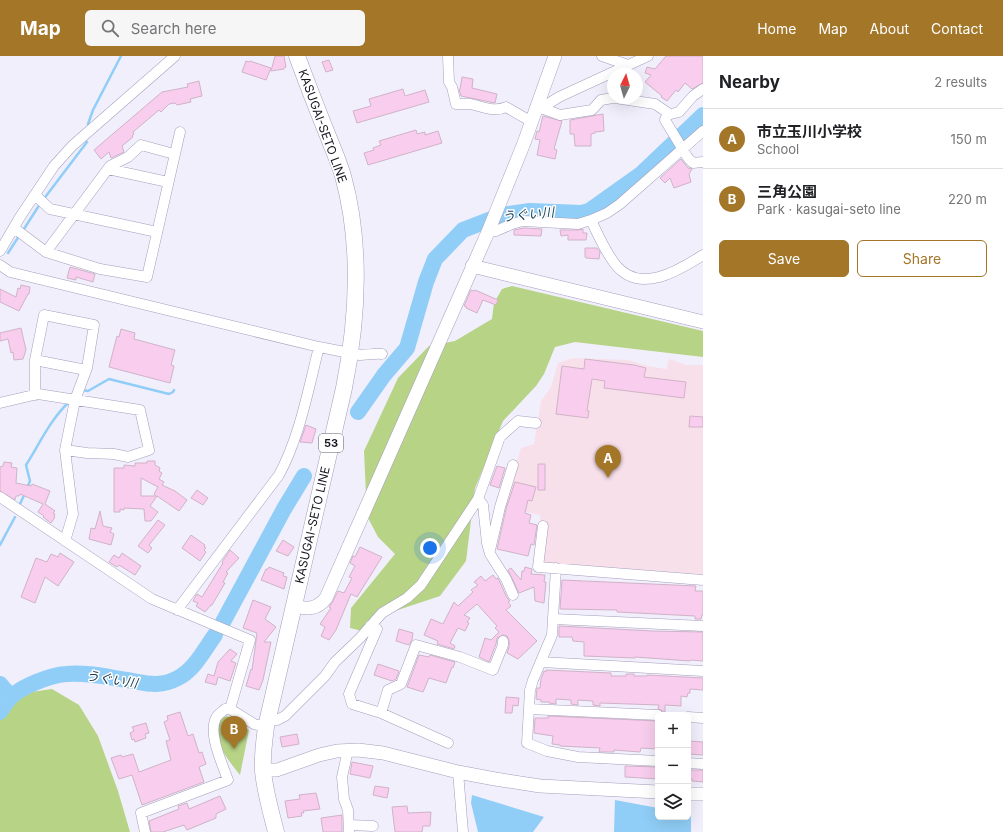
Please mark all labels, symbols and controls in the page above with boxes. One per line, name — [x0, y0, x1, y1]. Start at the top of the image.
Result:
search box — [85, 10, 365, 46]
text: Map — [20, 17, 61, 40]
icon: search — [99, 17, 121, 39]
text: Search here — [131, 19, 216, 38]
text: Home — [757, 20, 796, 37]
text: Map — [818, 20, 848, 37]
text: About — [870, 20, 909, 37]
text: Contact — [931, 20, 983, 37]
street label: KASUGAI-SETO LINE — [295, 67, 351, 185]
north arrow — [607, 68, 643, 104]
text: Nearby — [719, 72, 780, 92]
text: 2 results — [934, 74, 987, 90]
text: 市立玉川小学校 — [757, 122, 862, 141]
text: A — [727, 131, 737, 147]
text: 150 m — [951, 131, 987, 147]
text: School — [757, 141, 799, 157]
text: 三角公園 — [757, 182, 817, 201]
text: B — [728, 191, 736, 207]
text: 220 m — [948, 191, 987, 207]
text: Park · kasugai-seto line — [757, 201, 901, 217]
water label: うぐい川 — [501, 204, 557, 224]
button: Save — [719, 240, 849, 277]
button: Share — [857, 240, 987, 277]
road number: 53 — [319, 434, 343, 452]
pin: A — [595, 445, 621, 478]
street label: KASUGAI-SETO LINE — [291, 465, 333, 585]
your location — [420, 538, 440, 558]
water label: うぐい川 — [85, 667, 141, 691]
map controls — [655, 712, 691, 820]
button: + — [655, 712, 691, 748]
pin: B — [221, 716, 247, 749]
button: − — [655, 748, 691, 784]
button: layers — [655, 784, 691, 820]

